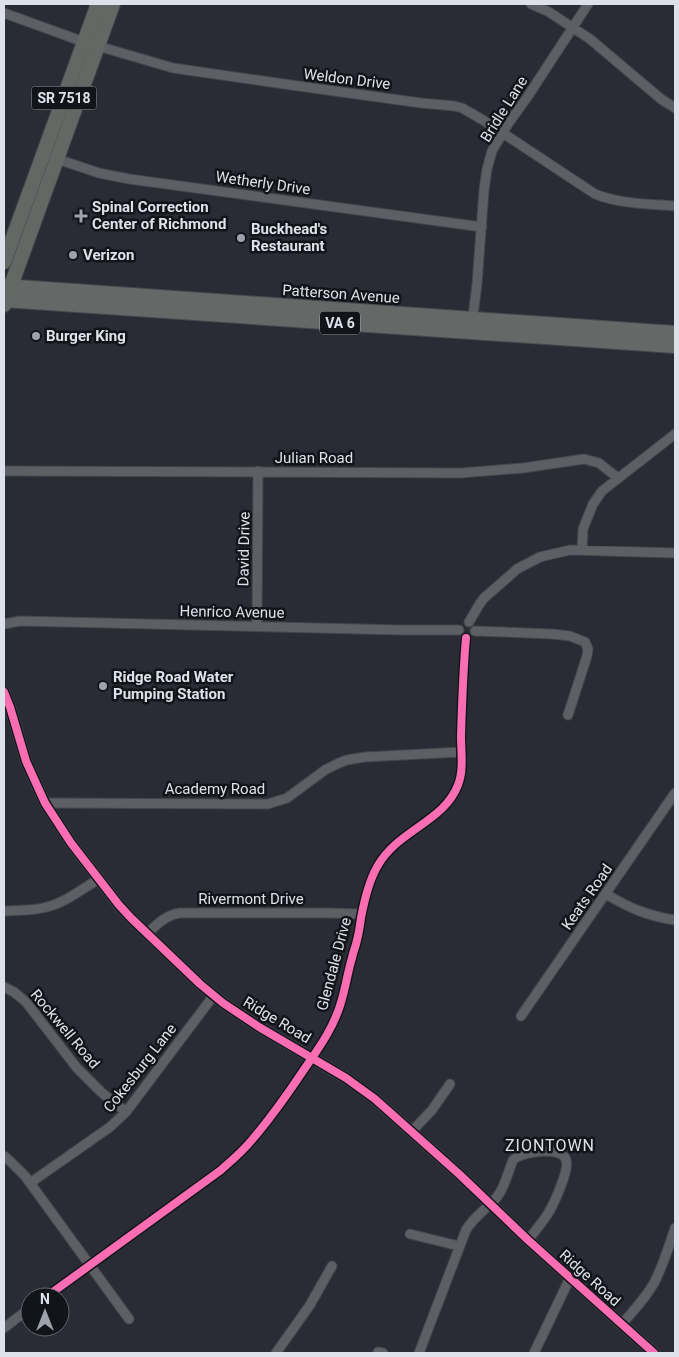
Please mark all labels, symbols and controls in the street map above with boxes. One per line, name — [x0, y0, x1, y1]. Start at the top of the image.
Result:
street label: Weldon Drive — [303, 65, 392, 93]
street label: Bridle Lane — [477, 73, 531, 145]
road number: SR 7518 — [32, 86, 96, 110]
street label: Wetherly Drive — [215, 167, 312, 199]
place label: Spinal Correction Center of Richmond — [92, 198, 226, 233]
marker: Spinal Correction Center of Richmond — [74, 209, 88, 223]
place label: Buckhead's Restaurant — [251, 220, 328, 255]
marker: Buckhead's Restaurant — [235, 232, 247, 244]
place label: Verizon — [83, 246, 134, 264]
marker: Verizon — [67, 249, 79, 261]
street label: Patterson Avenue — [282, 281, 400, 307]
road number: VA 6 — [320, 312, 360, 334]
place label: Burger King — [46, 327, 126, 345]
marker: Burger King — [30, 330, 42, 342]
street label: Julian Road — [275, 449, 353, 467]
street label: David Drive — [234, 511, 254, 586]
street label: Henrico Avenue — [179, 602, 285, 622]
place label: Ridge Road Water Pumping Station — [113, 668, 234, 703]
marker: Ridge Road Water Pumping Station — [97, 680, 109, 692]
street label: Academy Road — [165, 780, 265, 798]
street label: Keats Road — [558, 861, 616, 933]
street label: Rivermont Drive — [198, 890, 304, 908]
street label: Glendale Drive — [313, 915, 355, 1013]
street label: Rockwell Road — [27, 986, 103, 1072]
street label: Ridge Road — [240, 993, 314, 1047]
street label: Cokesburg Lane — [100, 1020, 180, 1116]
district label: ZIONTOWN — [505, 1136, 595, 1155]
street label: Ridge Road — [556, 1246, 624, 1310]
north arrow — [20, 1287, 70, 1337]
text: N — [40, 1291, 50, 1307]

